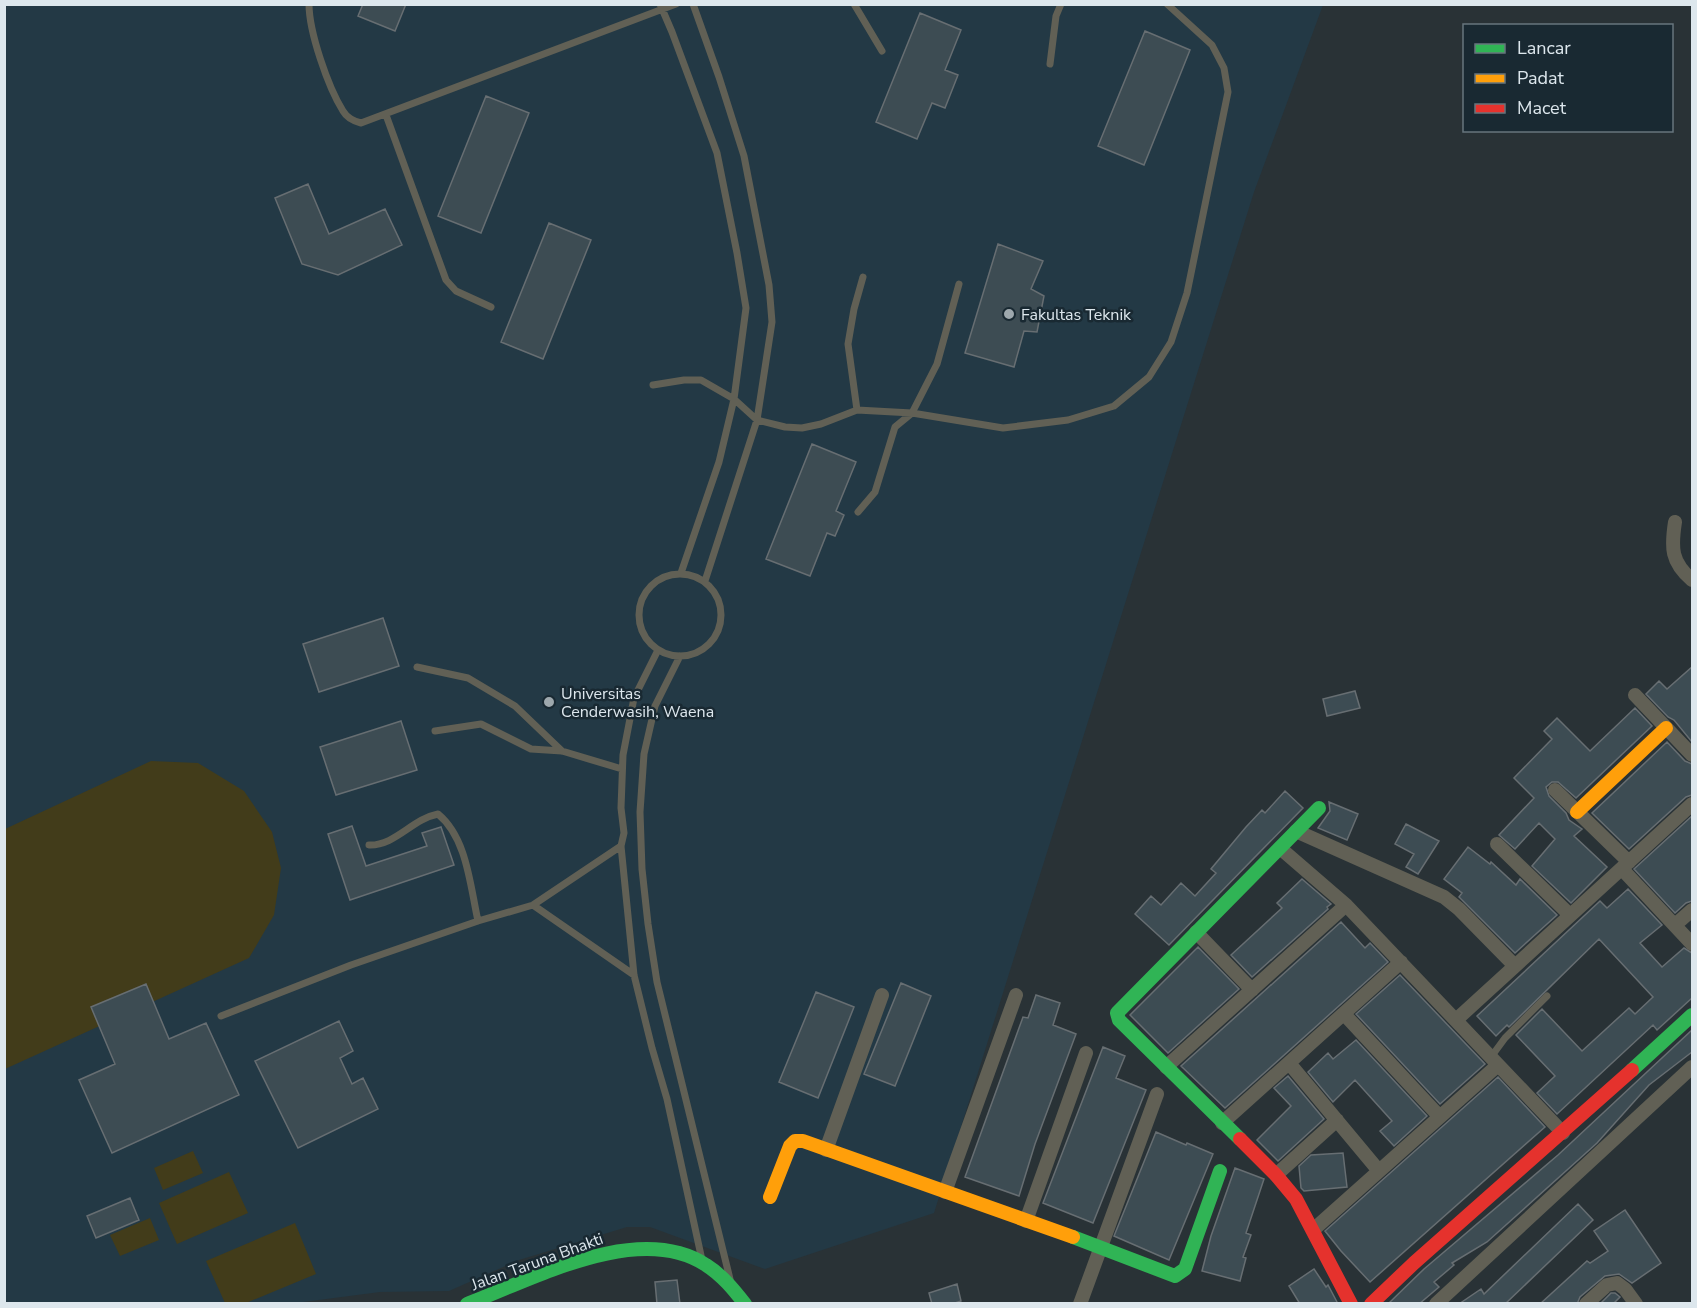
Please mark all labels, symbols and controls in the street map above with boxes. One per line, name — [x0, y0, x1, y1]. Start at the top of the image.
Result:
legend — [1463, 24, 1673, 132]
text: Lancar — [1517, 36, 1571, 60]
text: Padat — [1517, 66, 1565, 90]
text: Macet — [1517, 96, 1567, 120]
place label: Fakultas Teknik — [1021, 304, 1132, 326]
marker: Fakultas Teknik — [1002, 307, 1016, 321]
place label: Universitas Cenderwasih, Waena — [561, 683, 714, 723]
marker: Universitas Cenderwasih, Waena — [542, 695, 556, 709]
street label: Jalan Taruna Bhakti — [467, 1228, 606, 1296]

